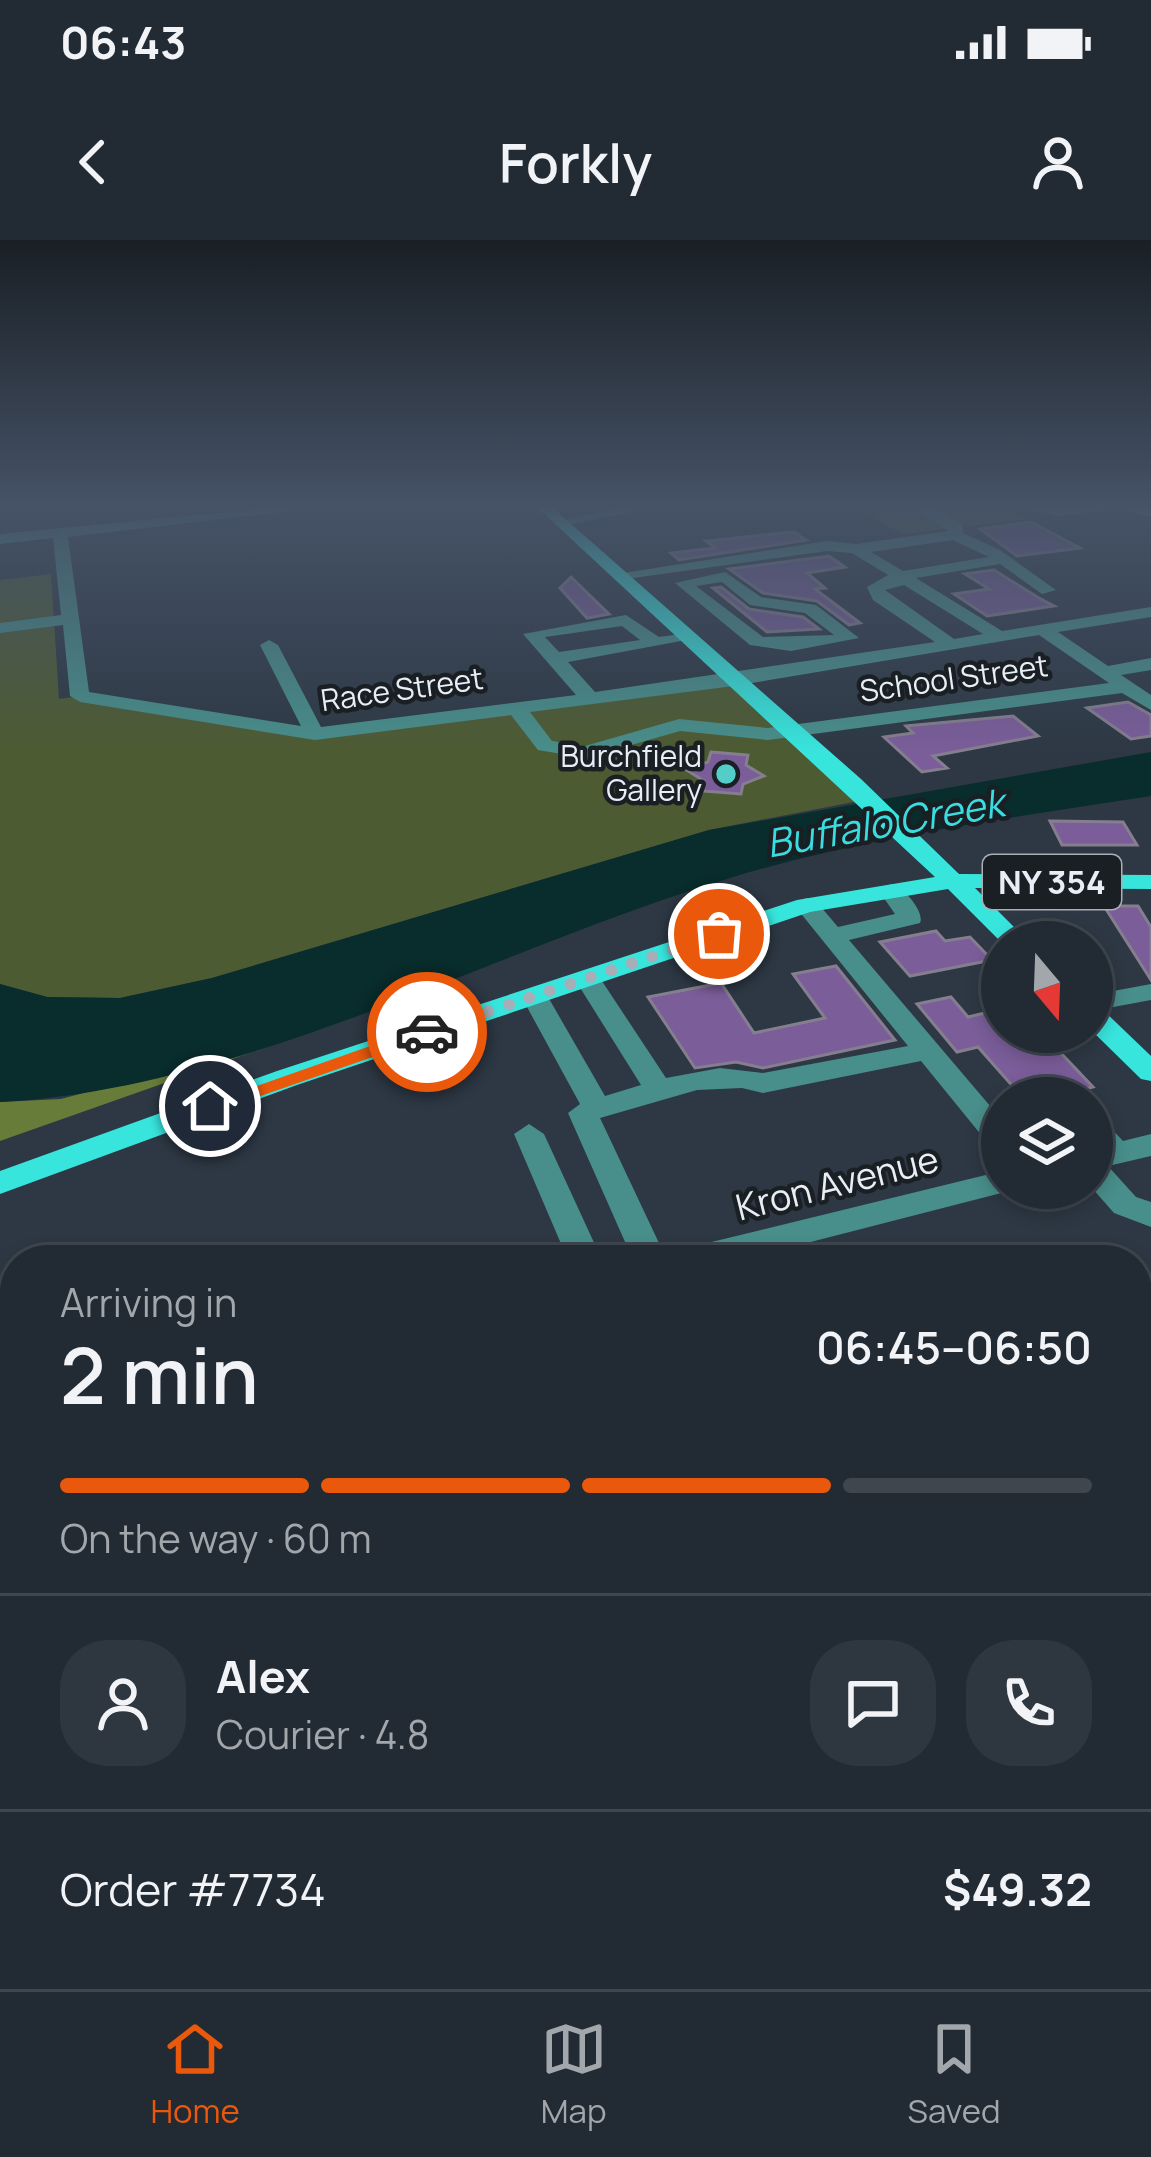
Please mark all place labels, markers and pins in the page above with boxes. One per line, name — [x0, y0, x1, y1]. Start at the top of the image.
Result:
place label: Burchfield Gallery — [560, 735, 702, 810]
marker: Burchfield Gallery — [713, 761, 739, 787]
pin — [668, 883, 770, 985]
pin — [159, 1055, 261, 1157]

